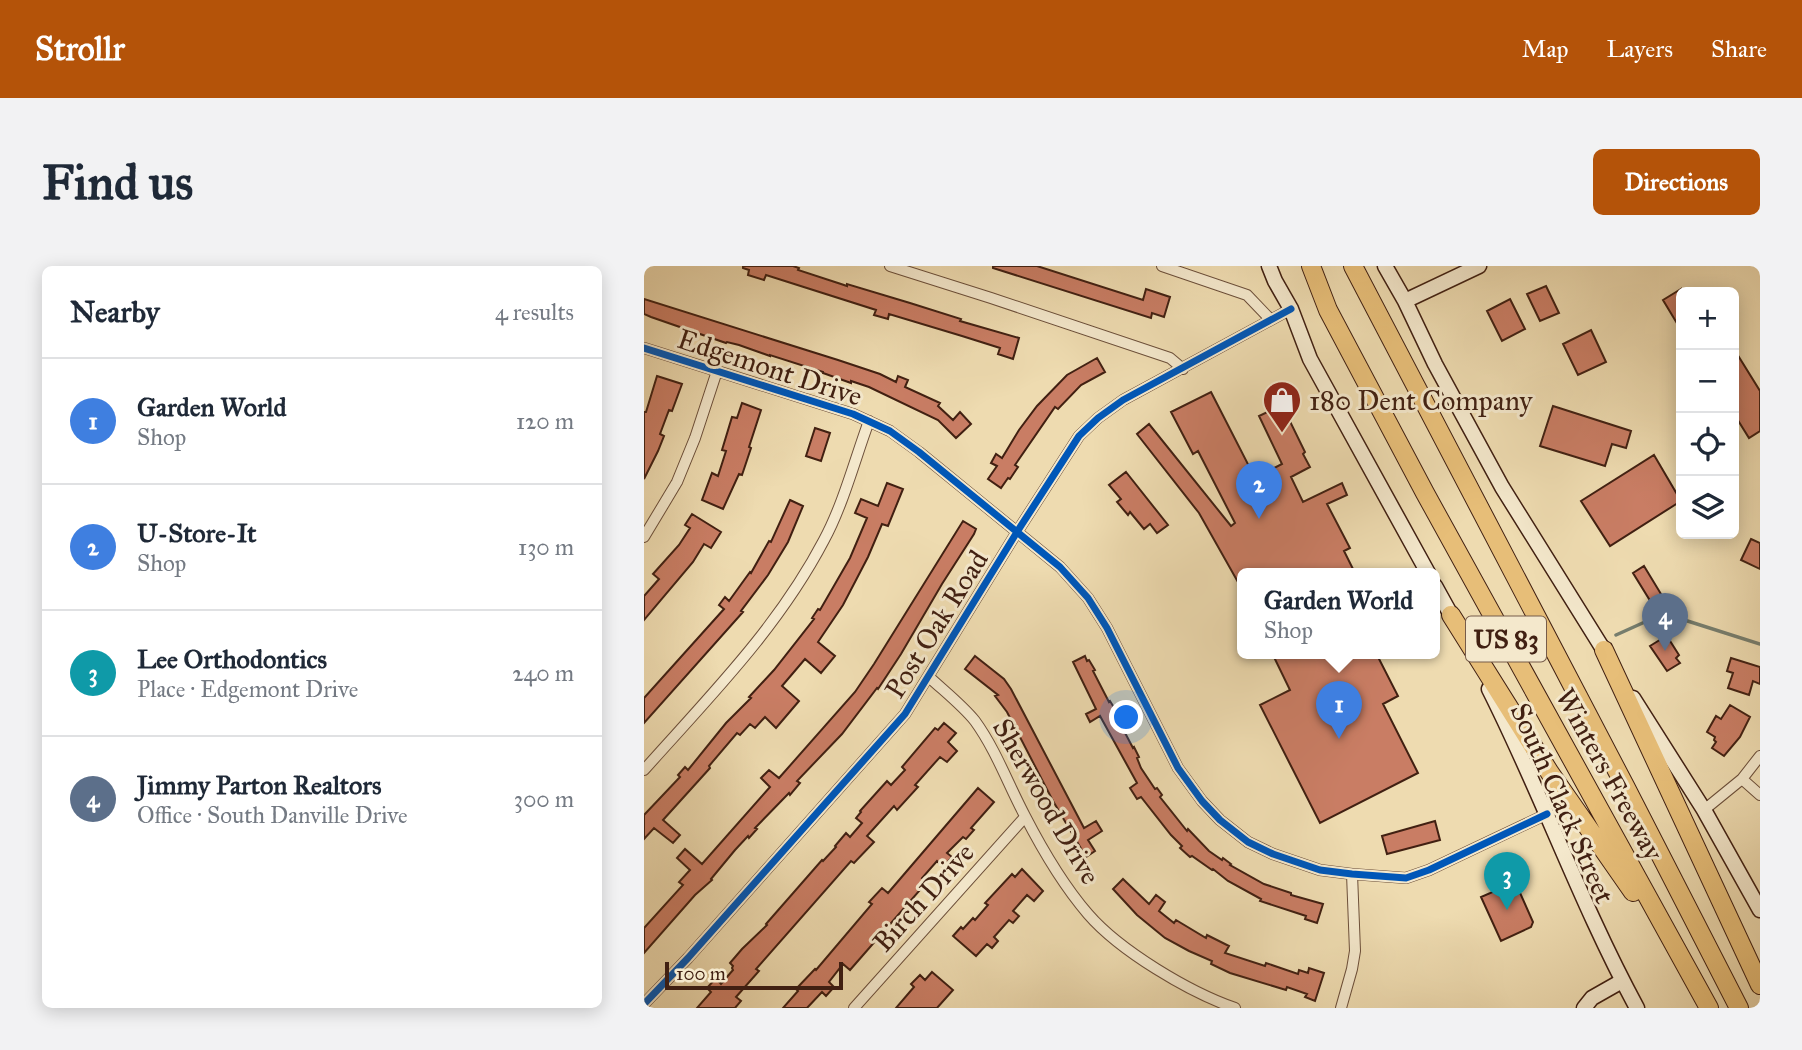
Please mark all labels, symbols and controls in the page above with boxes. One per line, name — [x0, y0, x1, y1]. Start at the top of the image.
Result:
text: Strollr — [35, 29, 125, 69]
text: Map — [1522, 34, 1569, 64]
text: Layers — [1607, 34, 1673, 64]
text: Share — [1711, 34, 1767, 64]
button: Directions — [1593, 149, 1760, 215]
text: Find us — [42, 153, 193, 212]
map controls — [1676, 287, 1739, 539]
button: + — [1676, 287, 1739, 350]
text: Nearby — [70, 294, 160, 330]
text: 4 results — [495, 298, 574, 326]
street label: Edgemont Drive — [673, 321, 867, 414]
button: − — [1676, 350, 1739, 413]
shop icon: 180 Dent Company — [1261, 379, 1303, 434]
place label: 180 Dent Company — [1309, 383, 1533, 418]
text: Garden World — [137, 391, 287, 423]
text: 1 — [88, 407, 98, 435]
text: 120 m — [516, 407, 574, 435]
button: locate — [1676, 413, 1739, 476]
text: Shop — [137, 423, 186, 451]
pin: 2 — [1236, 461, 1282, 519]
button: layers — [1676, 476, 1739, 539]
text: U-Store-It — [137, 517, 256, 549]
text: 2 — [87, 533, 99, 561]
text: 130 m — [518, 533, 574, 561]
street label: Post Oak Road — [877, 544, 996, 705]
text: Shop — [137, 549, 186, 577]
popup — [1237, 568, 1440, 659]
text: Garden World — [1264, 584, 1413, 616]
pin: 4 — [1642, 593, 1688, 651]
text: Shop — [1264, 616, 1313, 644]
road number: US 83 — [1466, 616, 1546, 662]
text: Lee Orthodontics — [137, 643, 327, 675]
text: 3 — [88, 659, 98, 687]
text: 240 m — [512, 659, 574, 687]
text: Place · Edgemont Drive — [137, 675, 358, 703]
pin: 1 — [1316, 681, 1362, 739]
street label: Winters Freeway — [1548, 682, 1672, 867]
street label: South Clack Street — [1503, 698, 1622, 909]
your location — [1109, 700, 1143, 734]
street label: Sherwood Drive — [985, 712, 1108, 890]
text: Jimmy Parton Realtors — [137, 769, 382, 801]
text: 4 — [87, 785, 99, 813]
text: 300 m — [514, 785, 574, 813]
text: Office · South Danville Drive — [137, 801, 408, 829]
street label: Birch Drive — [865, 836, 981, 959]
pin: 3 — [1484, 852, 1530, 910]
scale bar — [665, 959, 844, 991]
text: 100 m — [676, 962, 726, 985]

